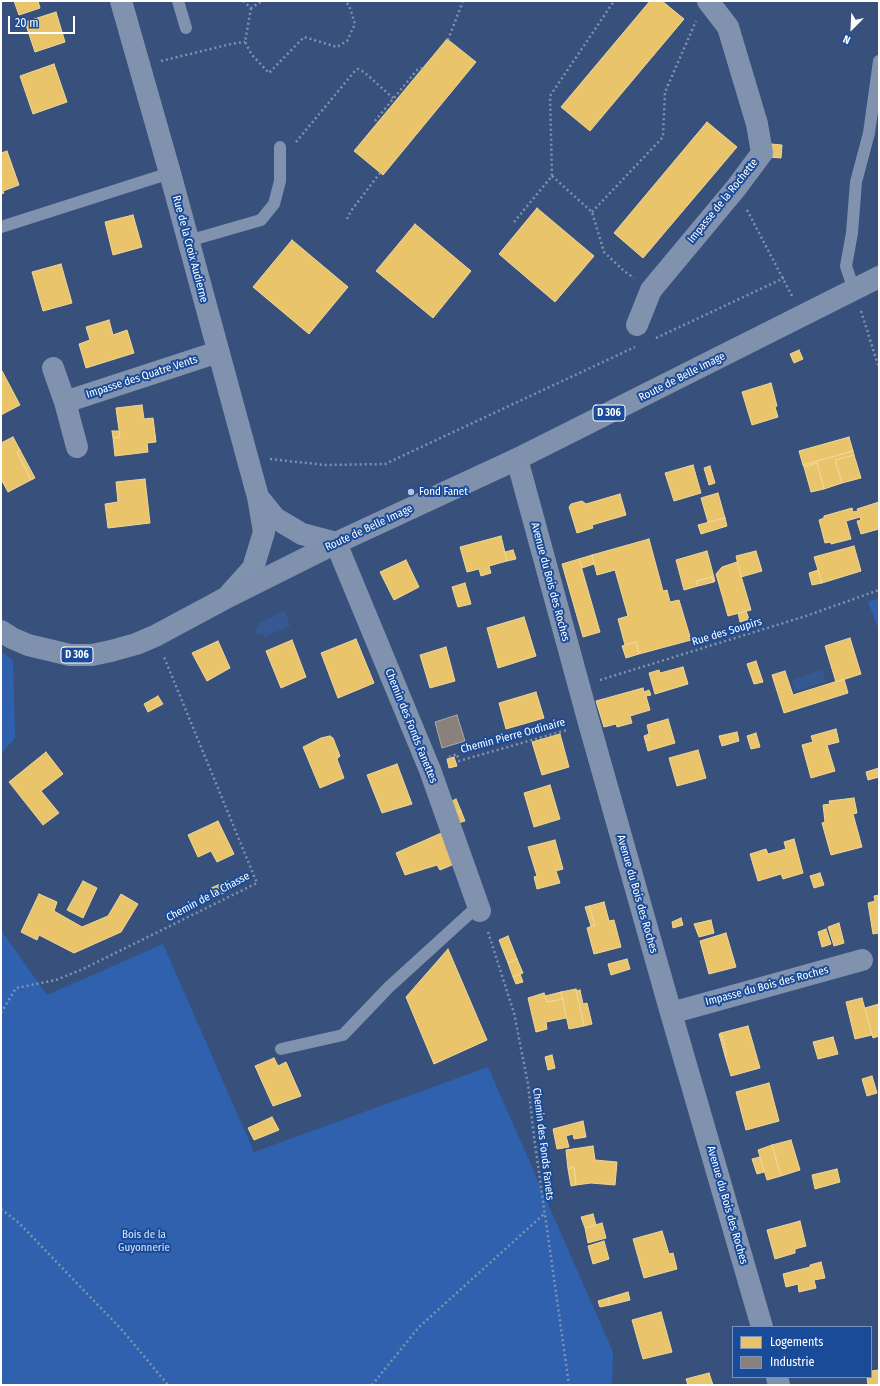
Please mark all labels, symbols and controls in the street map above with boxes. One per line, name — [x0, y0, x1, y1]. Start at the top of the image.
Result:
scale bar — [10, 8, 77, 34]
north arrow — [832, 8, 872, 48]
text: 20 m — [15, 16, 39, 30]
text: N — [841, 32, 853, 47]
street label: Impasse de la Rochette — [685, 156, 761, 246]
street label: Rue de la Croix Audierne — [169, 194, 211, 304]
street label: Route de Belle Image — [637, 350, 727, 404]
street label: Impasse des Quatre Vents — [85, 353, 199, 401]
road number: D 306 — [593, 405, 625, 421]
place label: Fond Fanet — [419, 485, 468, 499]
marker: Fond Fanet — [406, 487, 416, 497]
street label: Route de Belle Image — [323, 502, 415, 554]
street label: Avenue du Bois des Roches — [528, 521, 572, 643]
street label: Rue des Soupirs — [690, 615, 764, 649]
road number: D 306 — [61, 647, 93, 663]
street label: Chemin des Fonds Fanettes — [382, 667, 440, 785]
street label: Chemin Pierre Ordinaire — [459, 716, 567, 756]
street label: Avenue du Bois des Roches — [614, 833, 660, 955]
street label: Chemin de la Chasse — [164, 869, 252, 925]
street label: Impasse du Bois des Roches — [704, 963, 830, 1009]
street label: Chemin des Fonds Fanets — [530, 1087, 556, 1201]
street label: Avenue du Bois des Roches — [704, 1144, 750, 1266]
park label: Bois de la Guyonnerie — [118, 1228, 170, 1254]
legend — [732, 1326, 872, 1378]
text: Logements — [770, 1335, 823, 1349]
text: Industrie — [770, 1355, 814, 1369]

